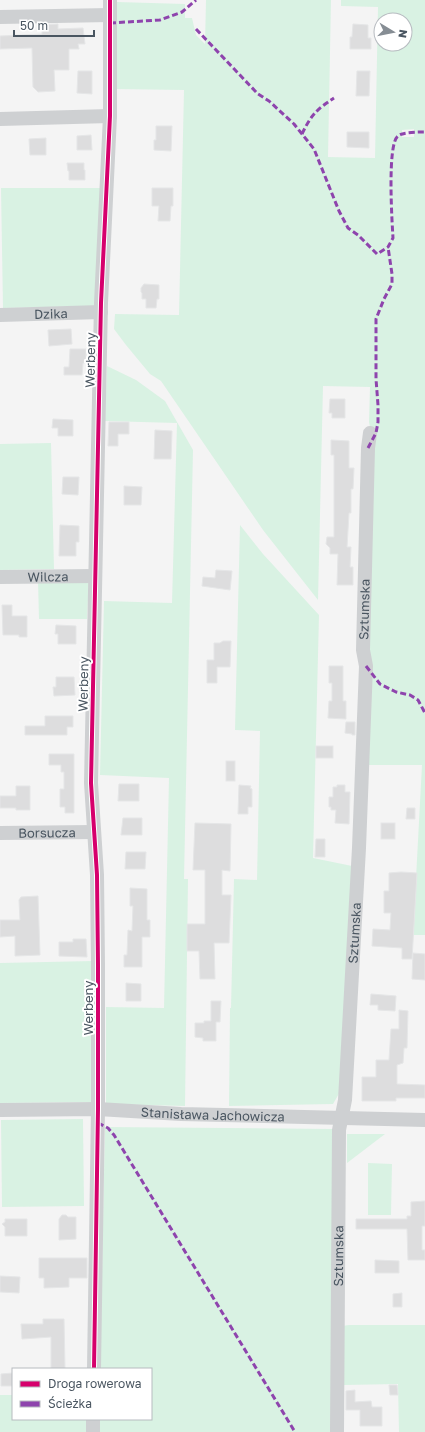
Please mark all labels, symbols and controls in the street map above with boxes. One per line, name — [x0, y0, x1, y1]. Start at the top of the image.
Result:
scale bar — [14, 12, 94, 38]
north arrow — [373, 12, 413, 52]
text: 50 m — [20, 18, 48, 33]
text: N — [396, 29, 410, 39]
street label: Dzika — [34, 305, 68, 322]
street label: Werbeny — [82, 332, 98, 388]
street label: Wilcza — [27, 568, 69, 585]
street label: Sztumska — [355, 579, 373, 640]
street label: Werbeny — [75, 656, 91, 712]
street label: Borsucza — [18, 824, 76, 841]
street label: Sztumska — [345, 902, 364, 964]
street label: Werbeny — [80, 980, 96, 1036]
street label: Stanisława Jachowicza — [140, 1104, 285, 1125]
street label: Sztumska — [330, 1225, 346, 1287]
legend — [12, 1368, 152, 1420]
text: Droga rowerowa — [48, 1376, 141, 1391]
text: Ścieżka — [48, 1396, 92, 1411]

